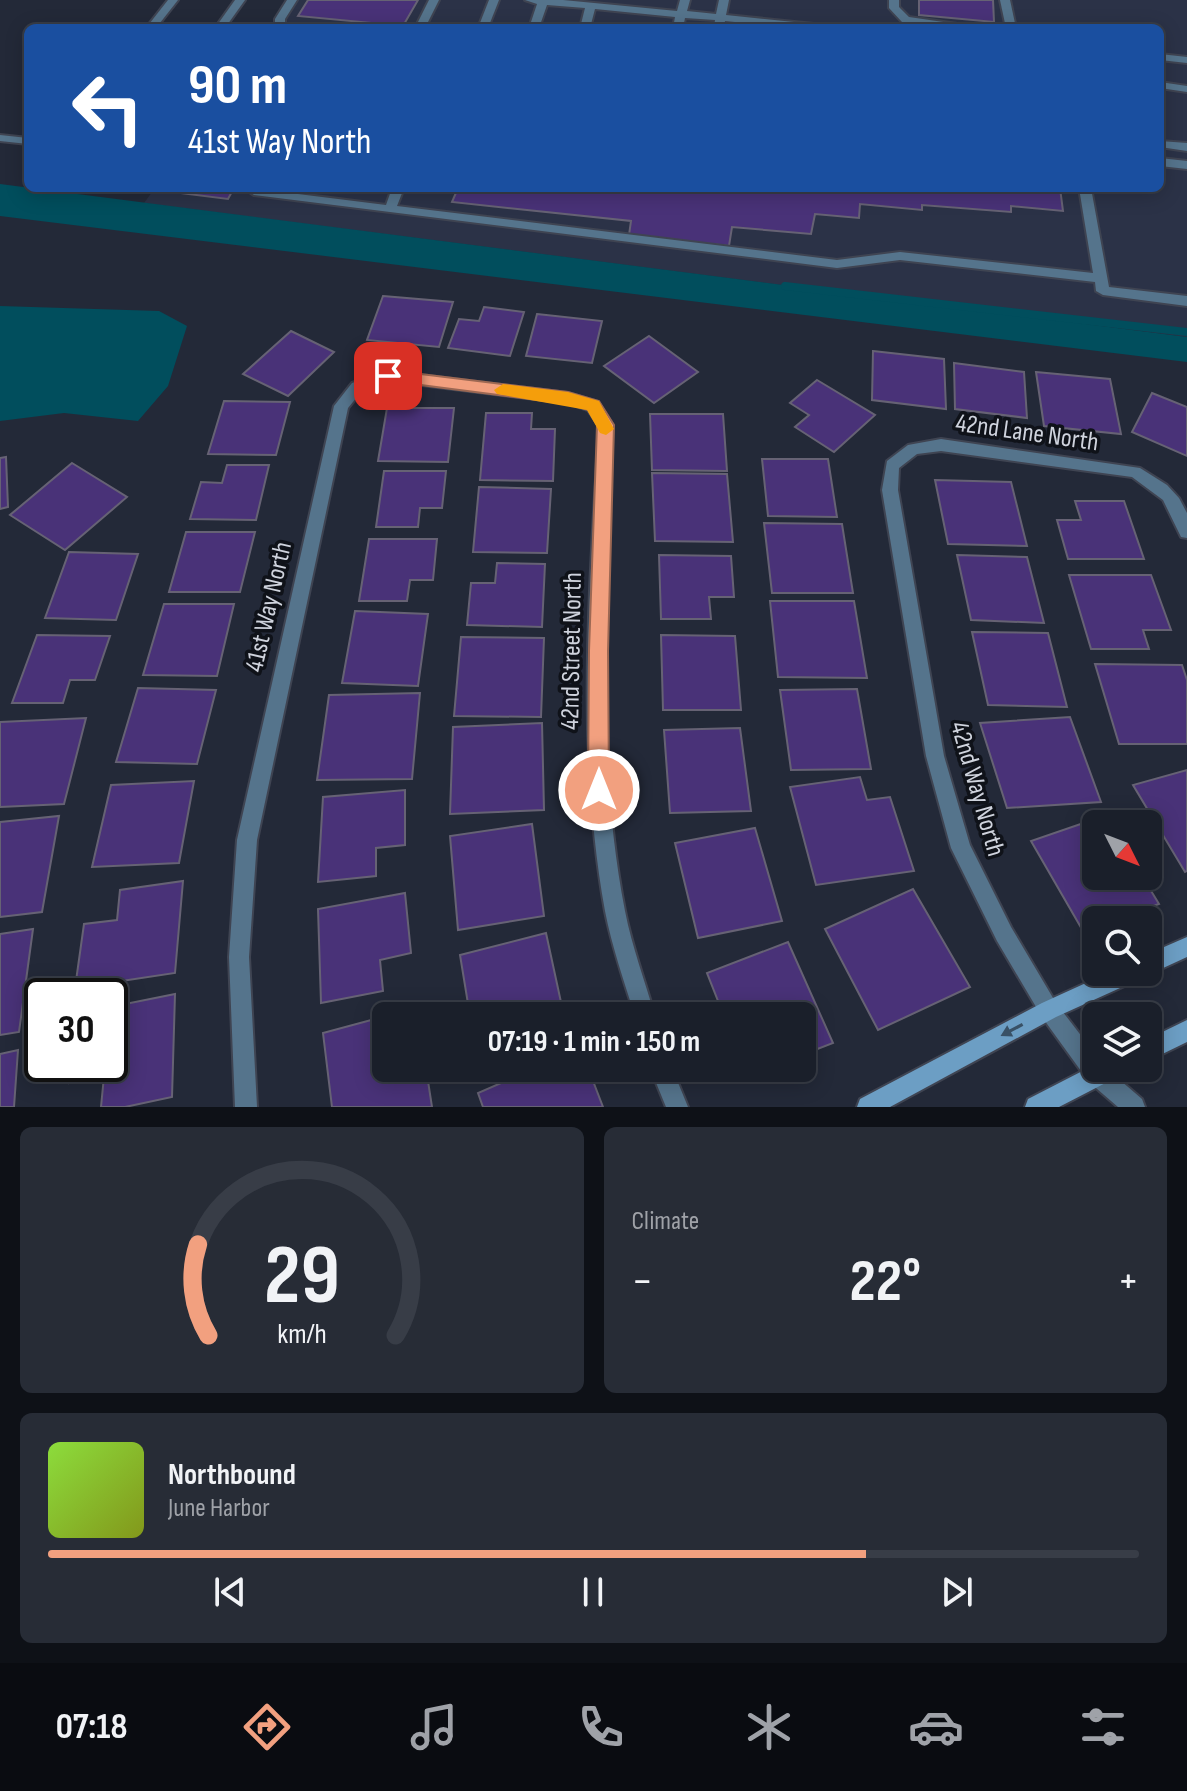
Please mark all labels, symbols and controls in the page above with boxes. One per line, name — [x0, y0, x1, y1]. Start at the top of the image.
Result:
text: 90 m — [188, 53, 287, 120]
icon: left — [56, 56, 160, 160]
text: 41st Way North — [188, 121, 372, 164]
pin — [354, 342, 422, 410]
icon: arrive — [366, 354, 410, 398]
street label: 42nd Lane North — [954, 408, 1100, 458]
street label: 41st Way North — [239, 539, 299, 675]
street label: 42nd Street North — [555, 572, 589, 730]
street label: 42nd Way North — [943, 718, 1011, 860]
position arrow — [557, 748, 641, 832]
north arrow — [1082, 810, 1162, 890]
map controls — [1082, 810, 1162, 1082]
button: search — [1082, 906, 1162, 986]
speed limit sign: 30 — [24, 978, 128, 1082]
button: layers — [1082, 1002, 1162, 1082]
one-way arrow — [1001, 1023, 1023, 1037]
text: 07:19 · 1 min · 150 m — [488, 1024, 700, 1060]
text: Climate — [632, 1206, 699, 1237]
text: 29 — [264, 1227, 340, 1327]
text: 22° — [849, 1246, 921, 1318]
text: − — [632, 1255, 653, 1308]
text: + — [1117, 1255, 1139, 1308]
text: km/h — [277, 1317, 326, 1352]
text: Northbound — [168, 1457, 296, 1493]
text: June Harbor — [168, 1493, 270, 1524]
icon: previous — [208, 1570, 252, 1614]
icon: pause — [571, 1570, 615, 1614]
icon: next — [935, 1570, 979, 1614]
icon: directions — [239, 1699, 295, 1755]
icon: music — [406, 1699, 462, 1755]
icon: phone — [573, 1699, 629, 1755]
icon: climate — [741, 1699, 797, 1755]
icon: car — [908, 1699, 964, 1755]
icon: filters — [1075, 1699, 1131, 1755]
text: 07:18 — [56, 1706, 127, 1749]

